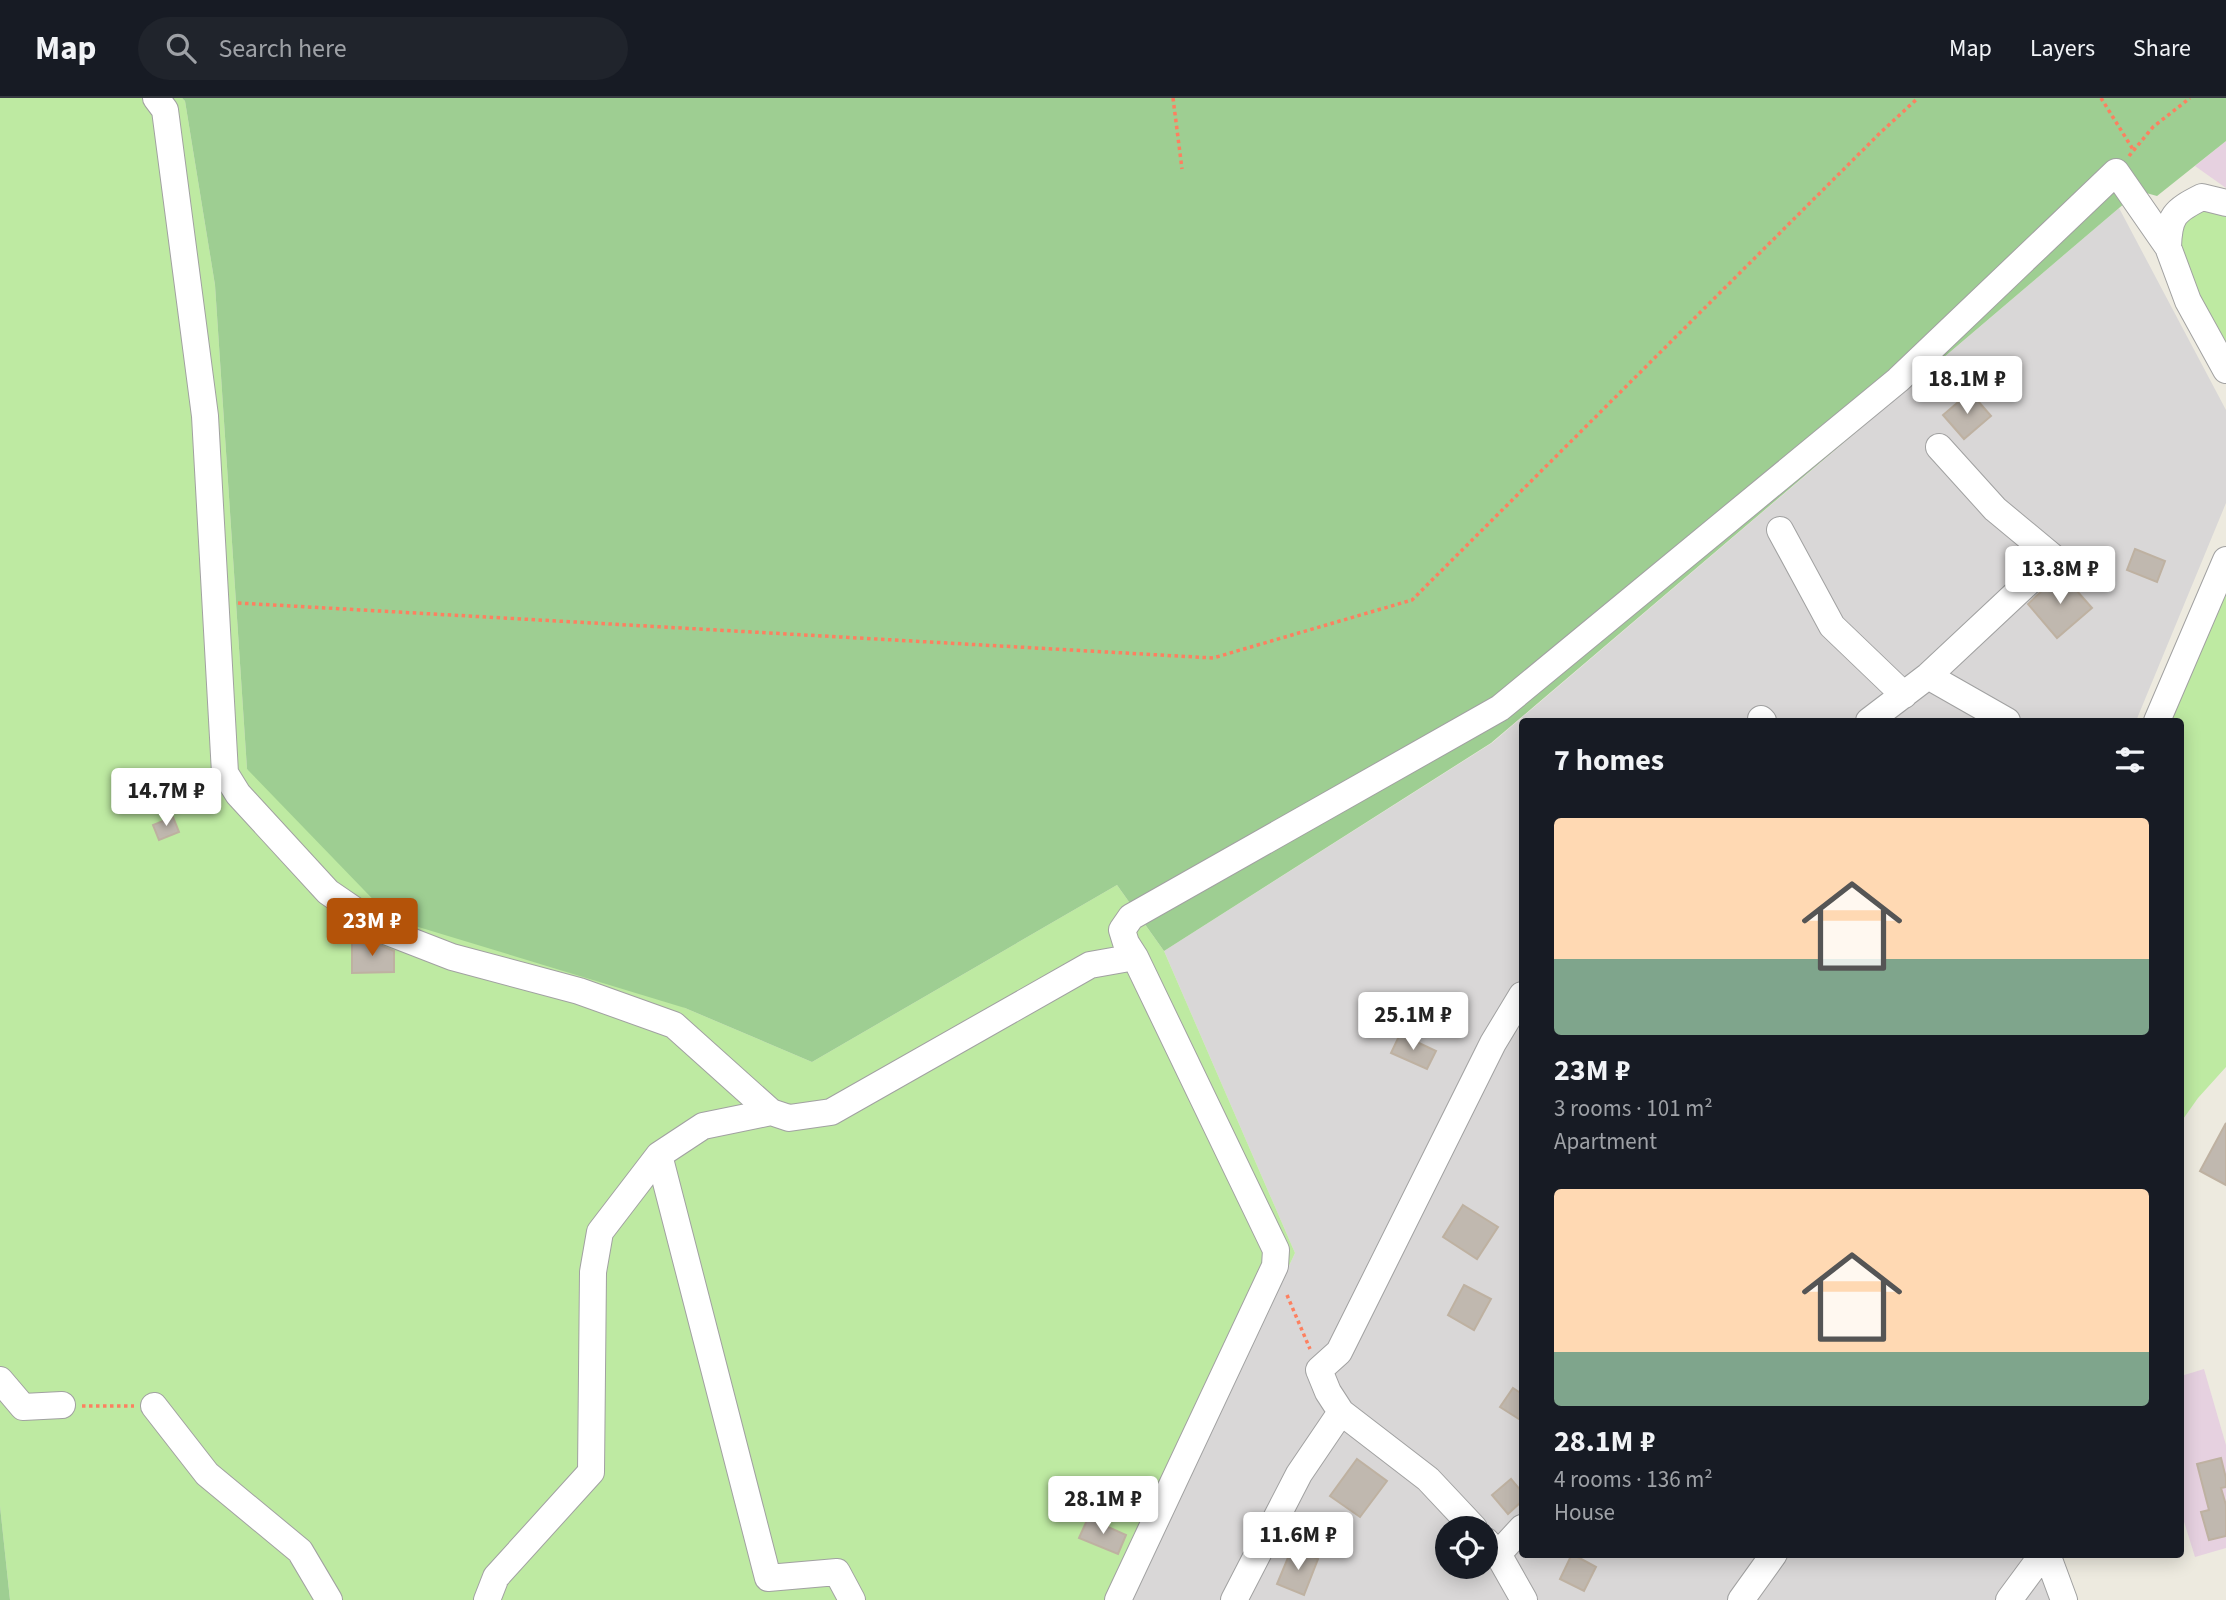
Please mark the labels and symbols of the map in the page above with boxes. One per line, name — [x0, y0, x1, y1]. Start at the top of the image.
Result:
pin: 18.1M ₽ — [1902, 356, 2032, 416]
pin: 13.8M ₽ — [1995, 546, 2125, 606]
pin: 14.7M ₽ — [101, 768, 231, 828]
pin: 23M ₽ — [323, 898, 421, 958]
pin: 25.1M ₽ — [1348, 992, 1478, 1052]
pin: 28.1M ₽ — [1038, 1476, 1168, 1536]
pin: 11.6M ₽ — [1233, 1512, 1363, 1572]

